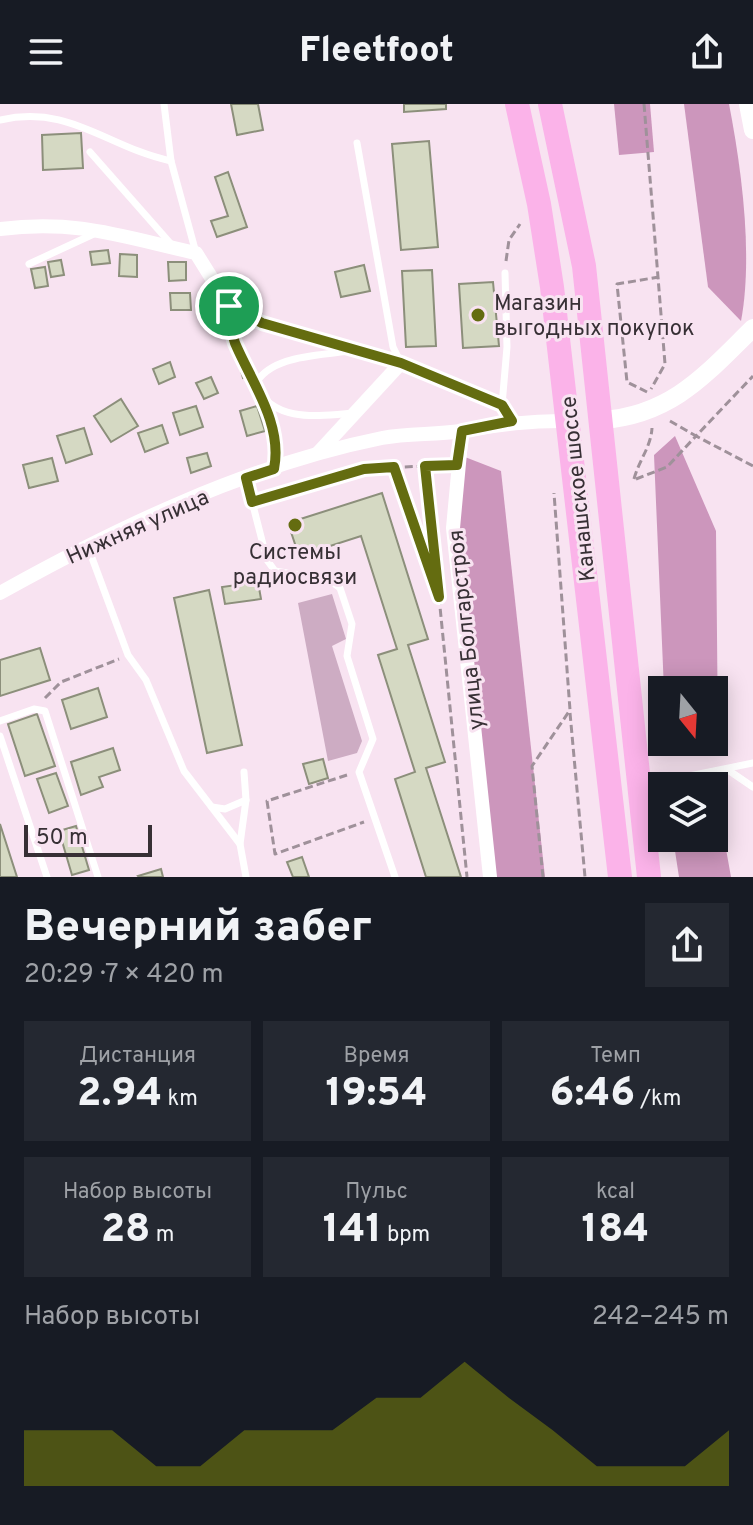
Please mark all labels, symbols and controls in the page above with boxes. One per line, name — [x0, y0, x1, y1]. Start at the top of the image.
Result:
text: Fleetfoot — [299, 29, 454, 75]
icon: menu — [24, 30, 68, 74]
icon: share — [685, 30, 729, 74]
pin — [195, 272, 263, 340]
icon: arrive — [207, 284, 251, 328]
place label: Магазин выгодных покупок — [494, 291, 695, 343]
marker: Магазин выгодных покупок — [469, 306, 487, 324]
street label: Канашское шоссе — [556, 395, 603, 583]
street label: Нижняя улица — [63, 485, 213, 572]
marker: Системы радиосвязи — [286, 516, 304, 534]
street label: улица Болгарстроя — [444, 528, 491, 731]
place label: Системы радиосвязи — [233, 540, 357, 592]
north arrow — [648, 676, 728, 756]
map controls — [648, 676, 728, 852]
button: layers — [648, 772, 728, 852]
scale bar — [24, 821, 152, 857]
text: 50 m — [36, 825, 88, 852]
text: Вечерний забег — [24, 901, 372, 957]
button: share — [645, 903, 729, 987]
text: 20:29 · 7 × 420 m — [24, 959, 223, 992]
text: Дистанция — [79, 1043, 196, 1070]
text: Время — [343, 1043, 410, 1070]
text: Темп — [590, 1043, 641, 1070]
text: 2.94 — [77, 1070, 162, 1120]
text: 19:54 — [325, 1070, 428, 1120]
text: 6:46 — [550, 1070, 635, 1120]
text: km — [162, 1086, 198, 1113]
text: /km — [635, 1086, 681, 1113]
text: Набор высоты — [63, 1179, 212, 1206]
text: Пульс — [345, 1179, 408, 1206]
text: kcal — [596, 1179, 635, 1206]
text: 28 — [101, 1206, 151, 1256]
text: 141 — [323, 1206, 382, 1256]
text: 184 — [582, 1206, 649, 1256]
text: m — [151, 1222, 174, 1249]
text: bpm — [382, 1222, 430, 1249]
text: Набор высоты — [24, 1301, 200, 1334]
text: 242–245 m — [592, 1301, 729, 1334]

